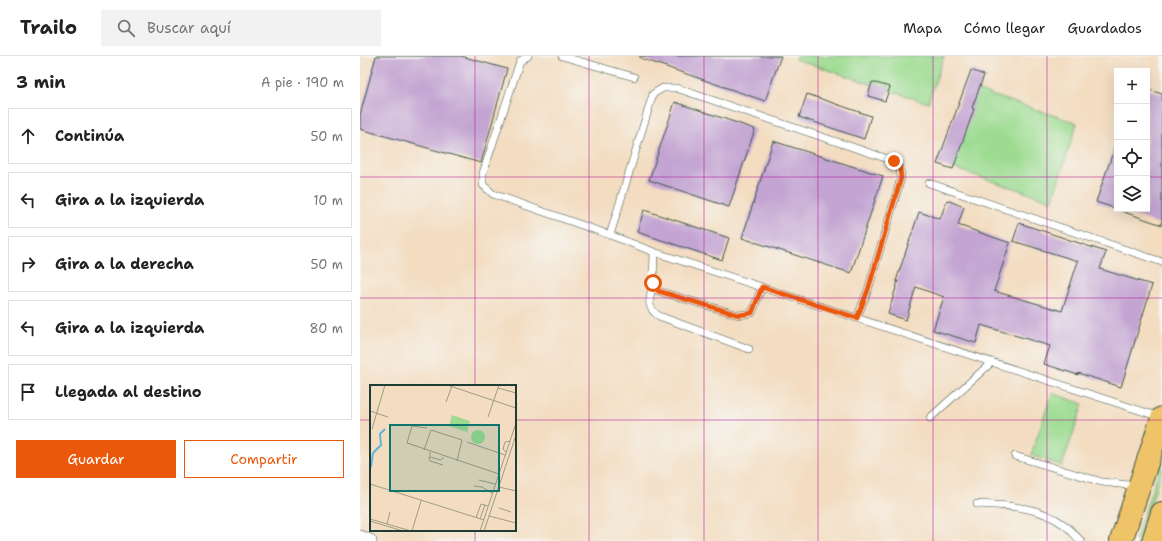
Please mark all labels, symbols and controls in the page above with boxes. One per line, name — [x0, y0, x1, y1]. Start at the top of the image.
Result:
search box — [101, 10, 381, 46]
text: Trailo — [20, 15, 77, 40]
icon: search — [115, 17, 137, 39]
text: Buscar aquí — [147, 18, 231, 38]
text: Mapa — [903, 19, 942, 37]
text: Cómo llegar — [964, 19, 1045, 37]
text: Guardados — [1067, 19, 1142, 37]
map controls — [1114, 68, 1150, 212]
button: + — [1114, 68, 1150, 104]
text: 3 min — [16, 71, 66, 93]
text: A pie · 190 m — [261, 74, 344, 91]
button: − — [1114, 104, 1150, 140]
icon: ahead — [17, 125, 39, 147]
text: Continúa — [55, 126, 124, 146]
text: 50 m — [310, 128, 343, 145]
button: locate — [1114, 140, 1150, 176]
route end — [885, 152, 903, 170]
button: layers — [1114, 176, 1150, 212]
icon: left — [17, 189, 39, 211]
text: Gira a la izquierda — [55, 190, 204, 210]
text: 10 m — [313, 192, 343, 209]
icon: right — [17, 253, 39, 275]
text: Gira a la derecha — [55, 254, 194, 274]
text: 50 m — [310, 256, 343, 273]
route start — [644, 274, 662, 292]
icon: left — [17, 317, 39, 339]
text: Gira a la izquierda — [55, 318, 204, 338]
text: 80 m — [309, 320, 343, 337]
icon: arrive — [17, 381, 39, 403]
text: Llegada al destino — [55, 382, 202, 402]
inset map — [370, 385, 516, 531]
button: Guardar — [16, 440, 176, 478]
button: Compartir — [184, 440, 344, 478]

